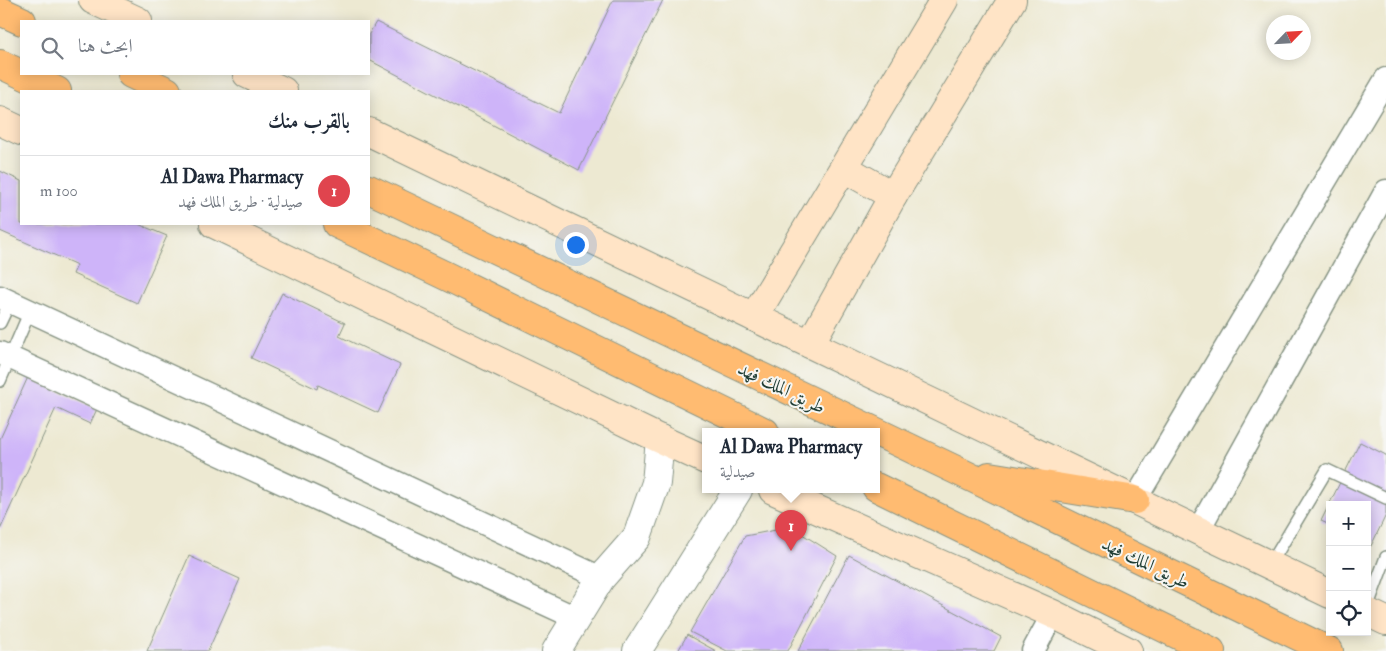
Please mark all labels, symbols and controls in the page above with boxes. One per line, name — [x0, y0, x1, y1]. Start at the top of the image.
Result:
north arrow — [1266, 15, 1311, 60]
search box — [20, 20, 370, 75]
icon: search — [38, 34, 66, 62]
text: ابحث هنا — [78, 34, 133, 58]
text: بالقرب منك — [268, 108, 350, 135]
text: Al Dawa Pharmacy — [161, 165, 303, 189]
text: 100 m — [40, 181, 78, 201]
text: 1 — [331, 181, 337, 201]
text: صيدلية · طريق الملك فهد — [178, 192, 303, 212]
your location — [563, 232, 589, 258]
street label: طريق الملك فهد — [734, 356, 829, 419]
popup — [702, 428, 880, 493]
text: Al Dawa Pharmacy — [720, 435, 862, 459]
text: صيدلية — [720, 462, 755, 482]
map controls — [1326, 501, 1371, 636]
button: + — [1326, 501, 1371, 546]
pin: 1 — [775, 510, 807, 551]
street label: طريق الملك فهد — [1098, 531, 1193, 594]
button: − — [1326, 546, 1371, 591]
button: locate — [1326, 591, 1371, 636]

